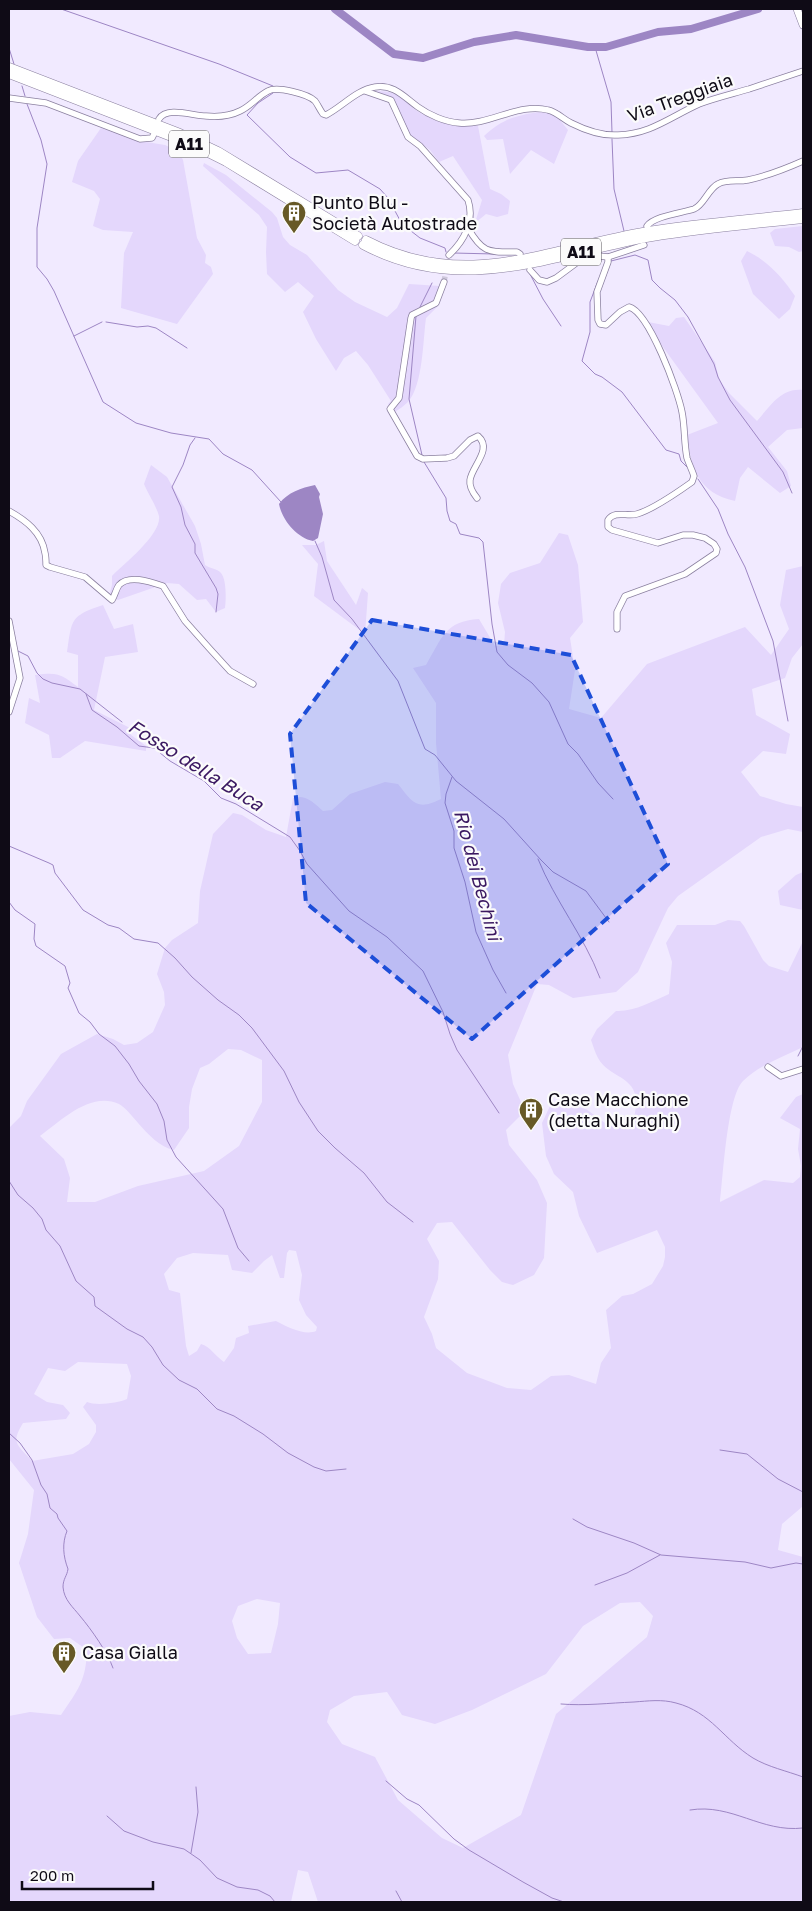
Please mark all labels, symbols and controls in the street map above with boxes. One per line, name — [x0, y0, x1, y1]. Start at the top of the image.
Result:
street label: Via Treggiaia — [624, 68, 735, 126]
road number: A11 — [169, 130, 209, 158]
place label: Punto Blu - Società Autostrade — [312, 191, 477, 234]
building icon: Punto Blu - Società Autostrade — [281, 200, 307, 234]
road number: A11 — [561, 238, 601, 266]
water label: Fosso della Buca — [125, 714, 269, 816]
water label: Rio dei Bechini — [450, 807, 507, 945]
place label: Case Macchione (detta Nuraghi) — [548, 1088, 688, 1131]
building icon: Case Macchione (detta Nuraghi) — [518, 1097, 544, 1131]
building icon: Casa Gialla — [51, 1640, 77, 1674]
place label: Casa Gialla — [82, 1641, 178, 1663]
scale bar — [22, 1858, 154, 1890]
text: 200 m — [30, 1866, 74, 1884]

